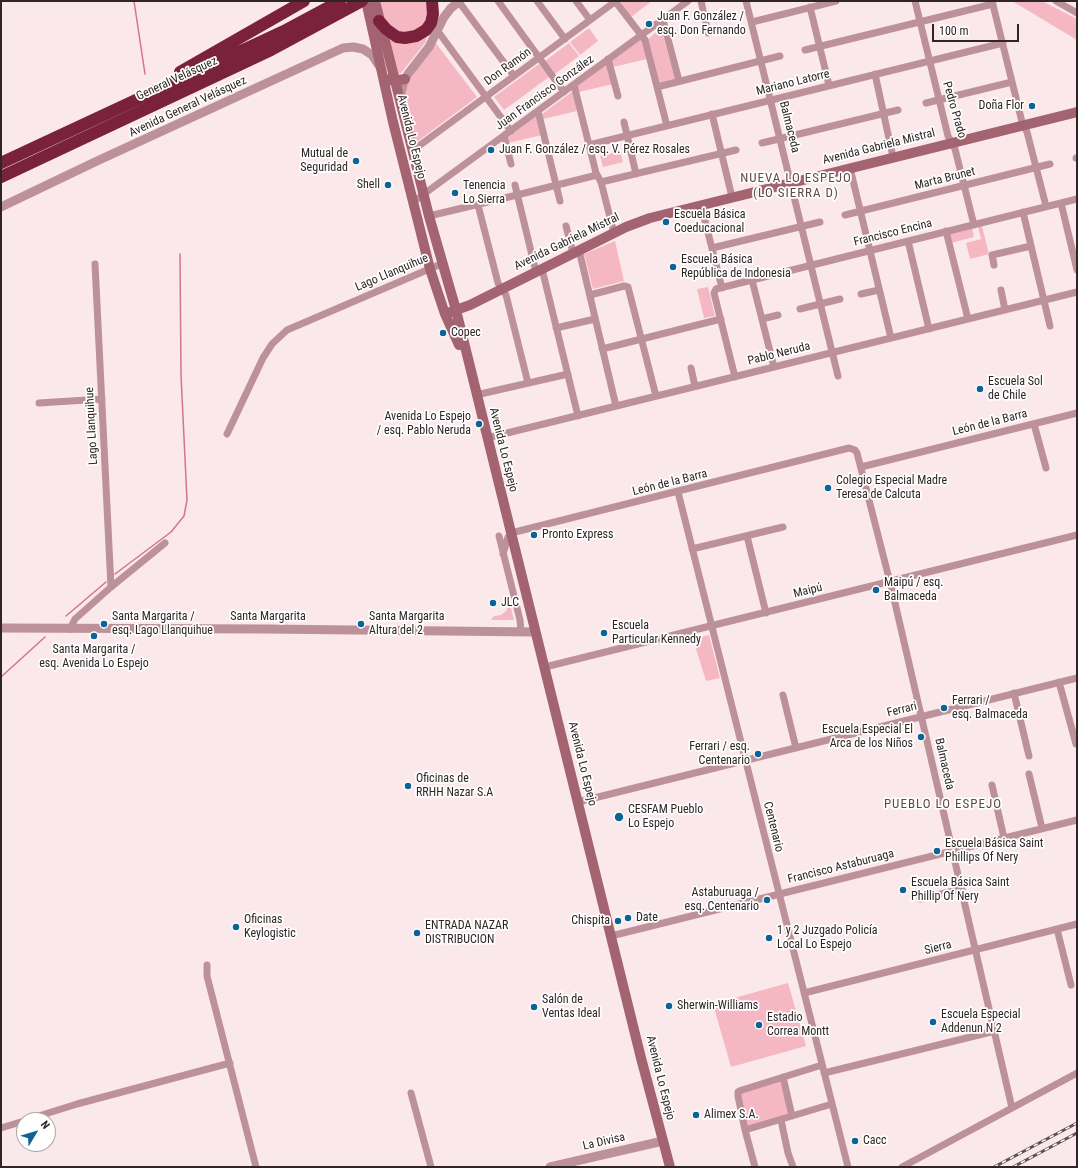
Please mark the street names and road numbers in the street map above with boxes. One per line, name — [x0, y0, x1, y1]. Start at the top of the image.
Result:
street label: Don Ramón — [482, 45, 534, 89]
street label: Juan Francisco González — [493, 52, 597, 134]
street label: General Velásquez — [134, 54, 220, 104]
street label: Mariano Latorre — [755, 67, 831, 99]
street label: Avenida General Velásquez — [127, 73, 249, 141]
street label: Pedro Prado — [939, 80, 969, 140]
street label: Avenida Lo Espejo — [394, 93, 428, 181]
street label: Balmaceda — [776, 100, 802, 154]
street label: Avenida Gabriela Mistral — [821, 126, 937, 168]
street label: Marta Brunet — [913, 165, 977, 193]
street label: Avenida Gabriela Mistral — [512, 210, 622, 274]
street label: Francisco Encina — [852, 216, 934, 250]
street label: Lago Llanquihue — [353, 251, 431, 295]
street label: Pablo Neruda — [746, 339, 812, 369]
street label: Lago Llanquihue — [83, 387, 101, 465]
street label: Avenida Lo Espejo — [486, 406, 520, 494]
street label: León de la Barra — [951, 407, 1029, 439]
street label: León de la Barra — [631, 467, 709, 499]
street label: Maipú — [792, 580, 824, 602]
street label: Santa Margarita — [230, 610, 306, 624]
street label: Ferrari — [885, 699, 919, 721]
street label: Avenida Lo Espejo — [565, 720, 599, 808]
street label: Balmaceda — [931, 737, 957, 791]
street label: Centenario — [760, 800, 786, 854]
street label: Francisco Astaburuaga — [786, 847, 896, 887]
street label: Sierra — [923, 938, 953, 958]
street label: Avenida Lo Espejo — [643, 1034, 677, 1122]
street label: La Divisa — [581, 1130, 627, 1154]

